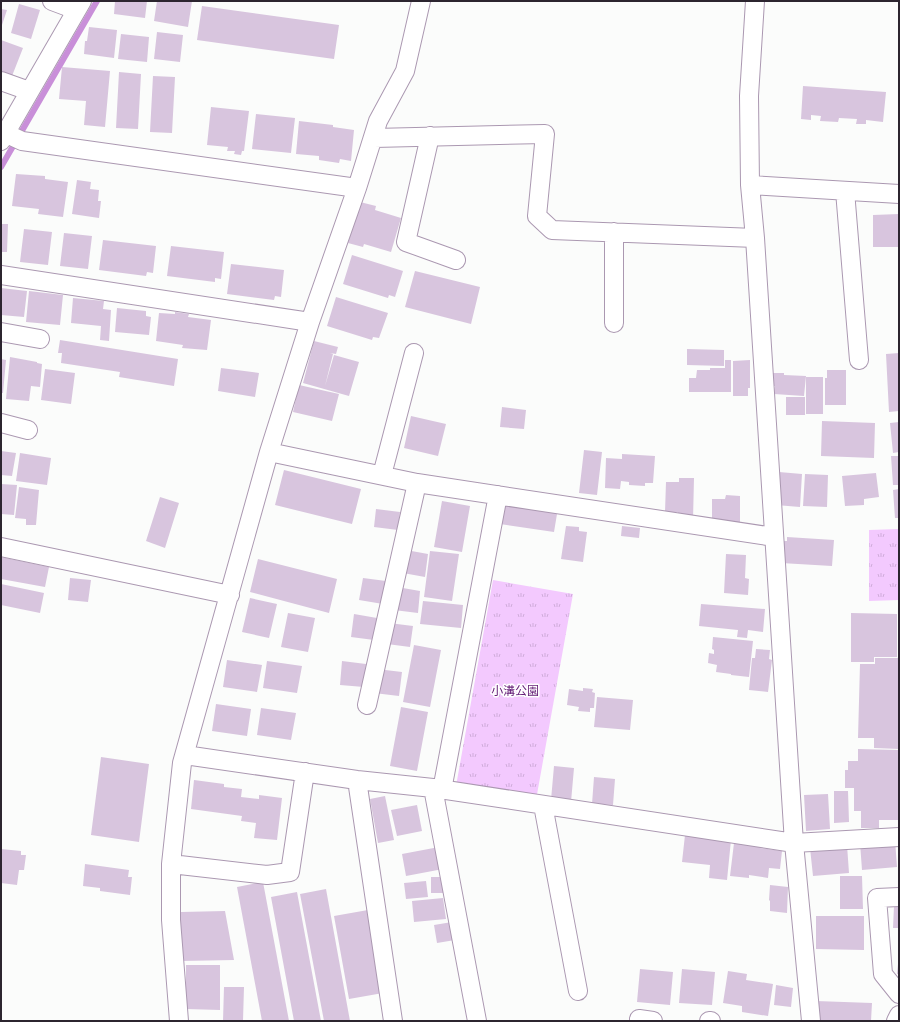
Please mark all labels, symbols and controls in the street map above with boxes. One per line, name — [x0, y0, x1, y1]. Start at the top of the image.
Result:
park label: 小溝公園 — [491, 683, 539, 698]

